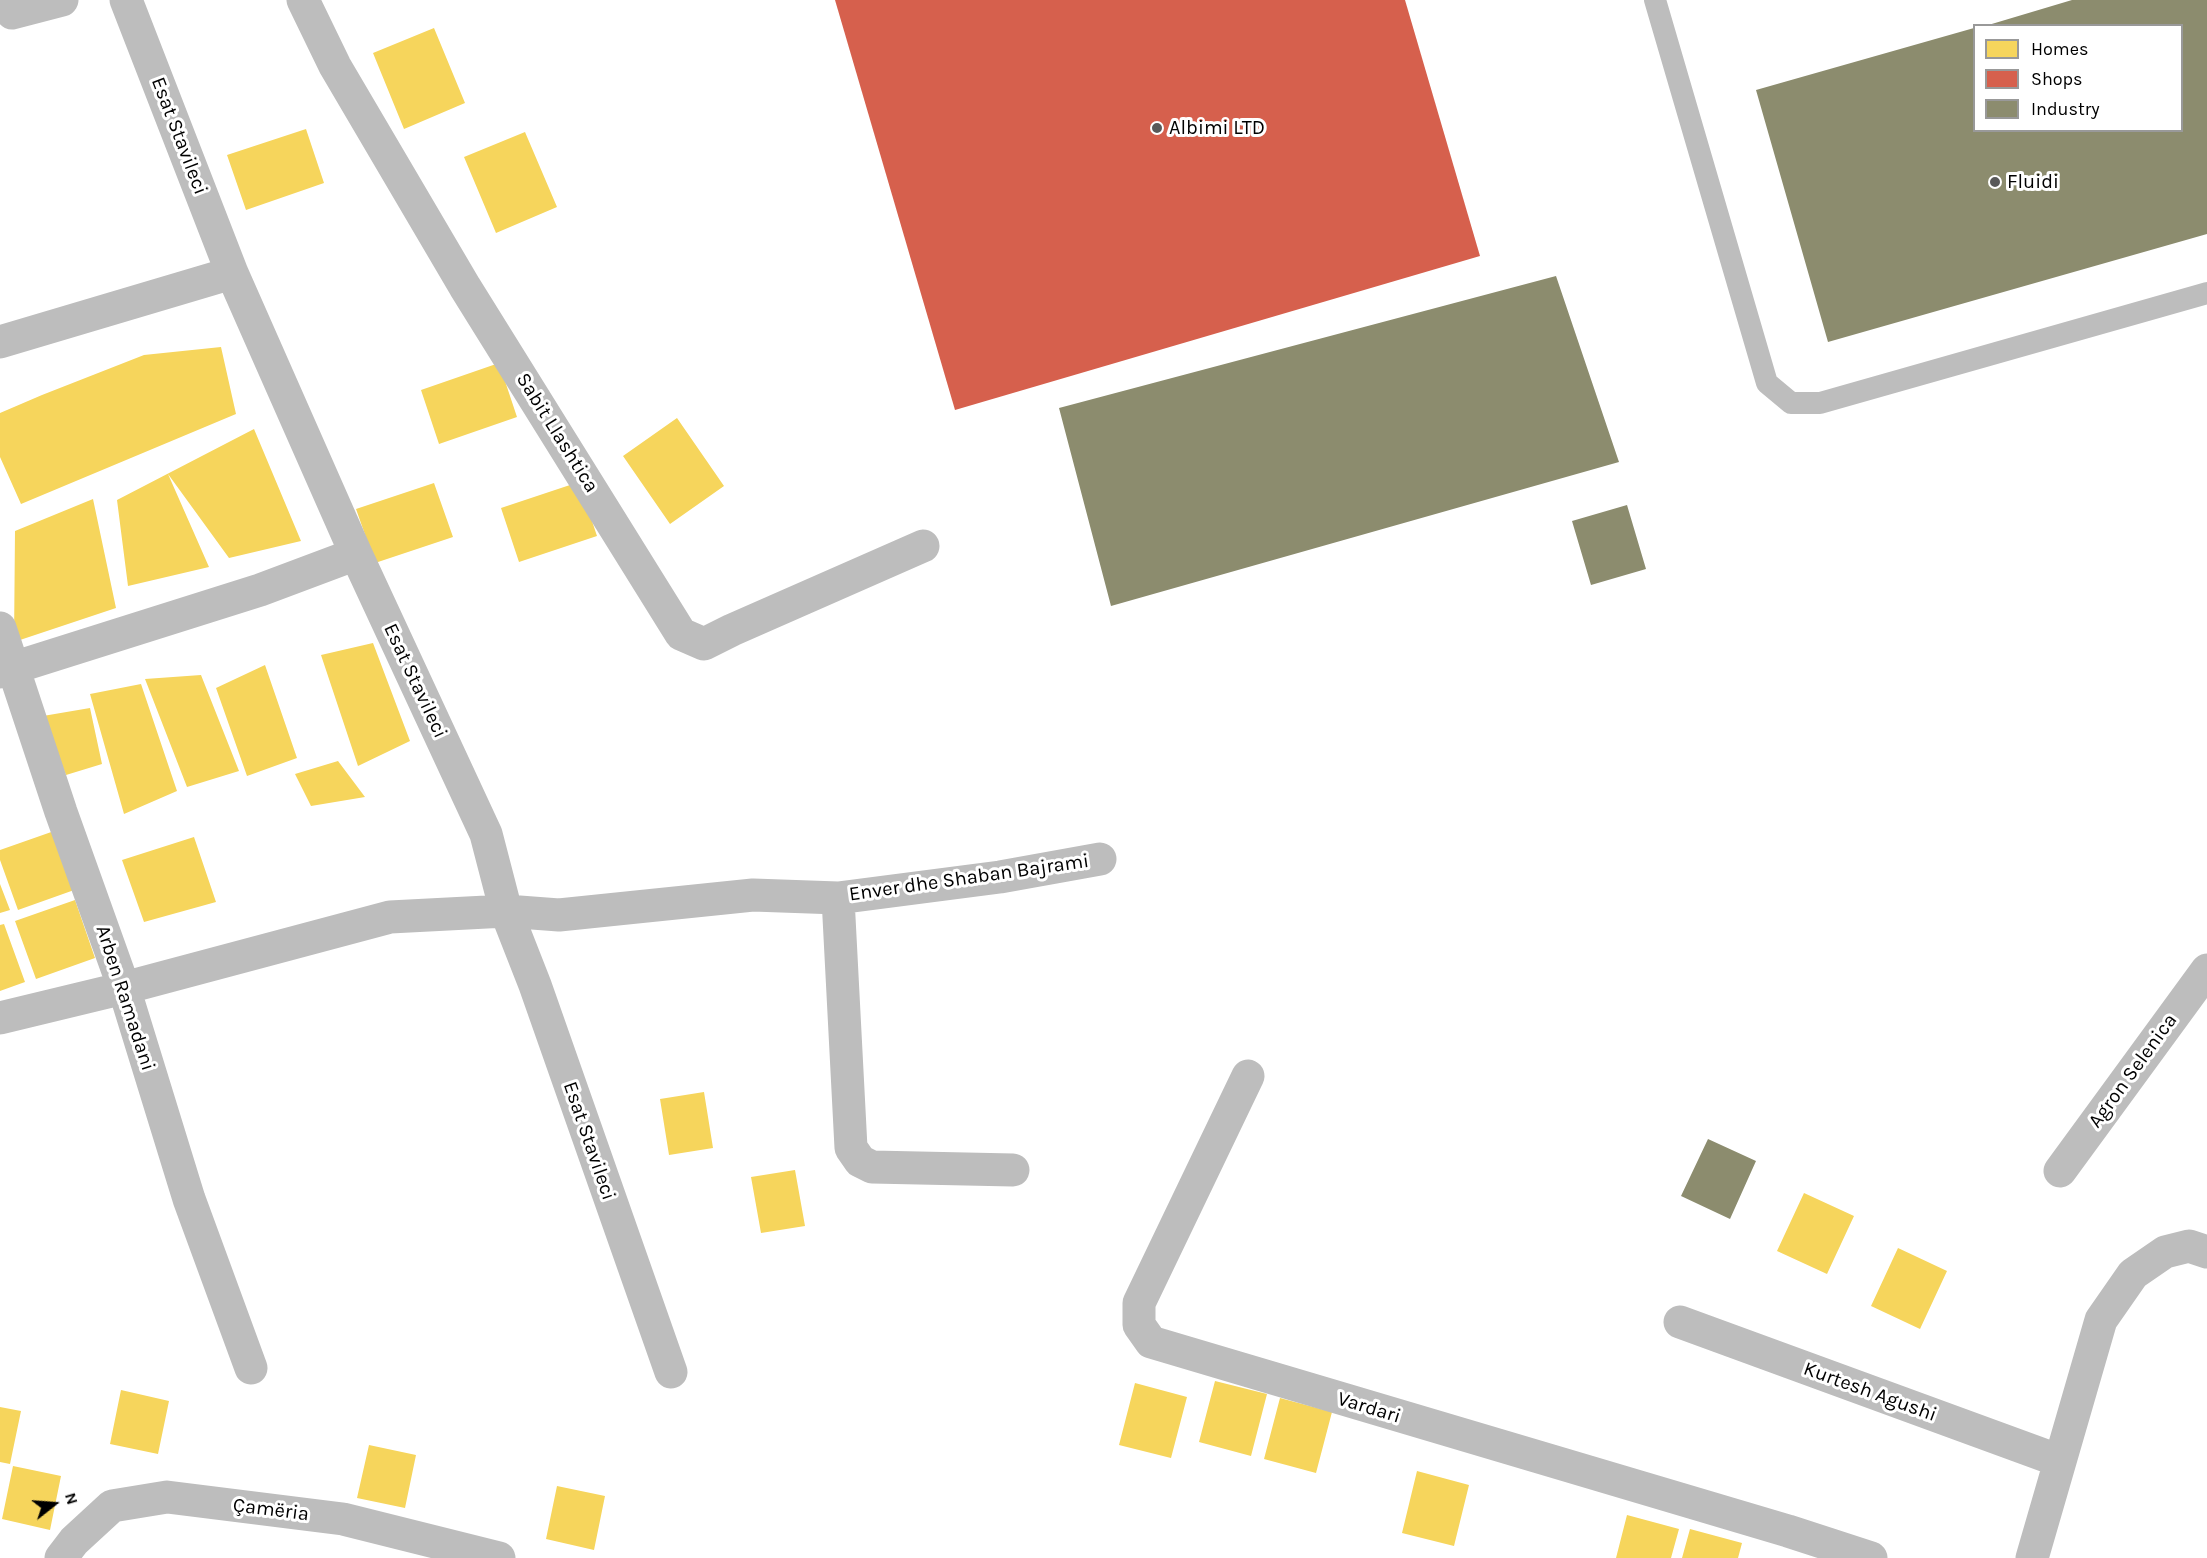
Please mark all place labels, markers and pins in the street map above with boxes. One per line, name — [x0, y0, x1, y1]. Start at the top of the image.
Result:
place label: Albimi LTD — [1169, 116, 1265, 140]
marker: Albimi LTD — [1150, 121, 1164, 135]
place label: Fluidi — [2007, 170, 2059, 194]
marker: Fluidi — [1988, 175, 2002, 189]

